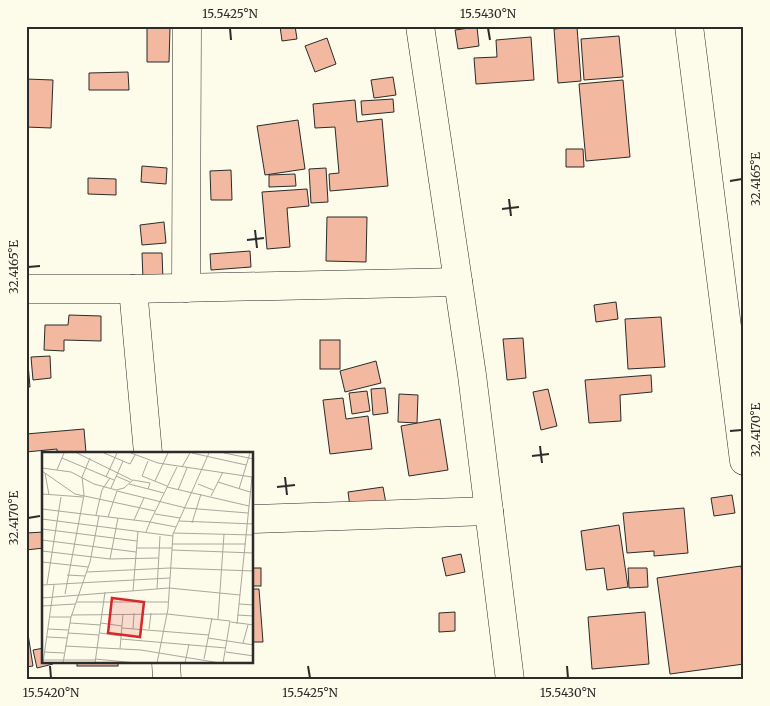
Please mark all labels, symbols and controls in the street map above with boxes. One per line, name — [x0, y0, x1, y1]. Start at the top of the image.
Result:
text: 15.5425°N — [202, 6, 258, 21]
text: 15.5430°N — [460, 6, 517, 21]
text: 32.4165°E — [748, 152, 763, 206]
text: 32.4165°E — [6, 240, 21, 294]
text: 32.4170°E — [748, 402, 763, 457]
inset map — [42, 452, 254, 664]
text: 32.4170°E — [6, 490, 21, 545]
text: 15.5420°N — [23, 685, 80, 700]
text: 15.5425°N — [282, 685, 338, 700]
text: 15.5430°N — [540, 685, 597, 700]

